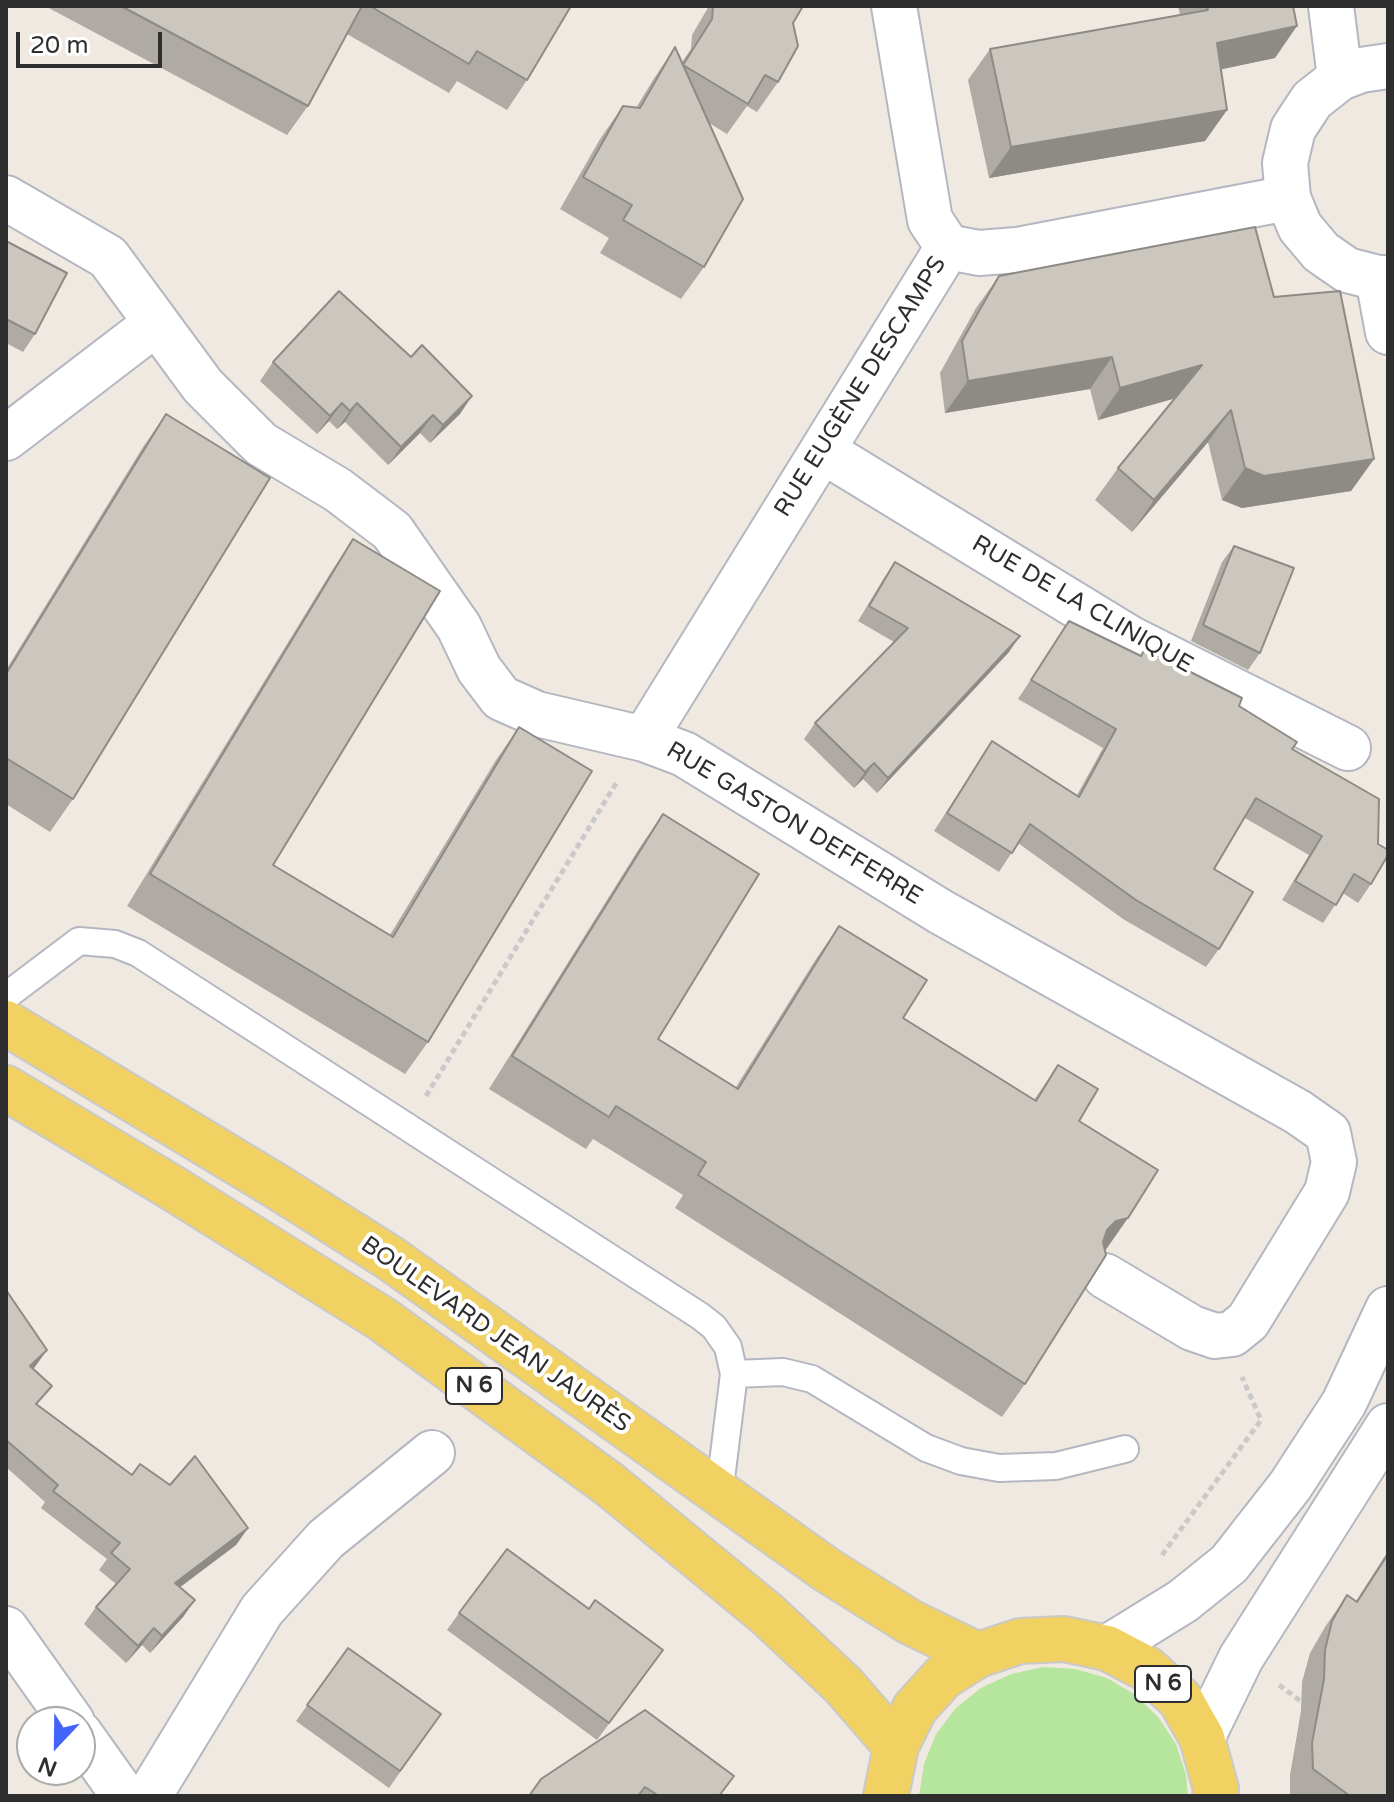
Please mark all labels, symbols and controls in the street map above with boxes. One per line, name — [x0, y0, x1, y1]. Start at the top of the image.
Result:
scale bar — [20, 16, 166, 66]
text: 20 m — [30, 31, 88, 60]
street label: RUE EUGÈNE DESCAMPS — [769, 252, 953, 522]
street label: RUE DE LA CLINIQUE — [966, 530, 1198, 680]
street label: RUE GASTON DEFFERRE — [661, 736, 927, 912]
street label: BOULEVARD JEAN JAURÈS — [355, 1231, 635, 1439]
road number: N 6 — [446, 1368, 502, 1404]
road number: N 6 — [1135, 1666, 1191, 1702]
north arrow — [16, 1706, 96, 1786]
text: N — [35, 1751, 61, 1782]

